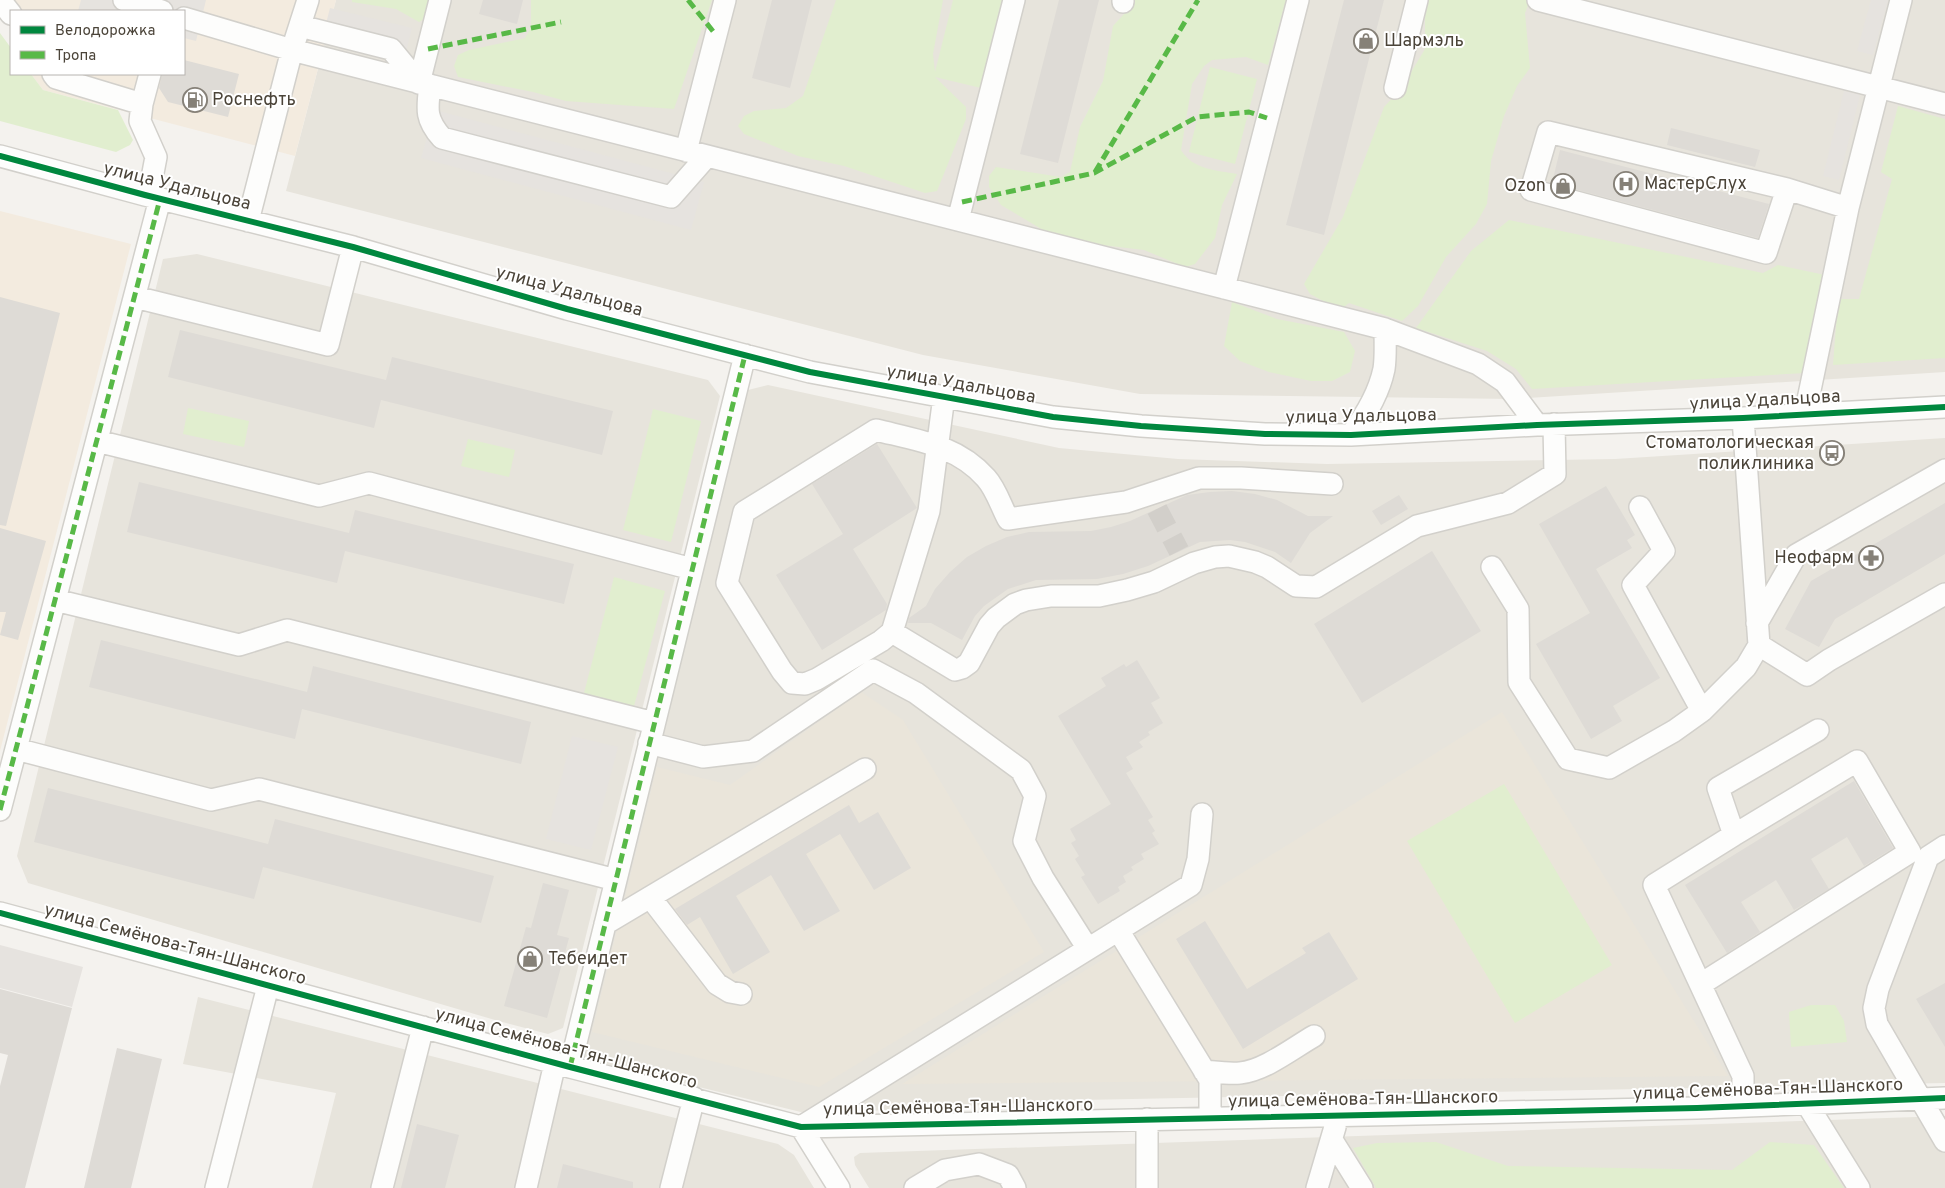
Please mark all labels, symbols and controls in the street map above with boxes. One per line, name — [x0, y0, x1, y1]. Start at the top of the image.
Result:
legend — [10, 10, 185, 75]
text: Велодорожка — [55, 22, 155, 41]
shop icon: Шармэль — [1353, 28, 1379, 54]
place label: Шармэль — [1384, 30, 1464, 53]
text: Тропа — [55, 47, 96, 66]
fuel station icon: Роснефть — [182, 87, 208, 113]
place label: Роснефть — [212, 89, 296, 112]
street label: улица Удальцова — [101, 158, 253, 216]
hospital icon: МастерСлух — [1613, 171, 1639, 197]
shop icon: Ozon — [1550, 173, 1576, 199]
place label: МастерСлух — [1644, 173, 1747, 196]
place label: Ozon — [1504, 175, 1546, 198]
street label: улица Удальцова — [493, 261, 645, 323]
street label: улица Удальцова — [885, 361, 1037, 409]
street label: улица Удальцова — [1689, 386, 1841, 416]
street label: улица Удальцова — [1285, 404, 1437, 430]
place label: Стоматологическая поликлиника — [1645, 432, 1814, 476]
bus stop icon: Стоматологическая поликлиника — [1819, 440, 1845, 466]
pharmacy icon: Неофарм — [1858, 545, 1884, 571]
place label: Неофарм — [1774, 547, 1854, 570]
street label: улица Семёнова-Тян-Шанского — [41, 899, 309, 991]
shop icon: Тебеидет — [517, 946, 543, 972]
place label: Тебеидет — [548, 948, 627, 971]
street label: улица Семёнова-Тян-Шанского — [432, 1003, 700, 1095]
street label: улица Семёнова-Тян-Шанского — [1633, 1074, 1903, 1106]
street label: улица Семёнова-Тян-Шанского — [1228, 1086, 1498, 1114]
street label: улица Семёнова-Тян-Шанского — [823, 1094, 1093, 1122]

